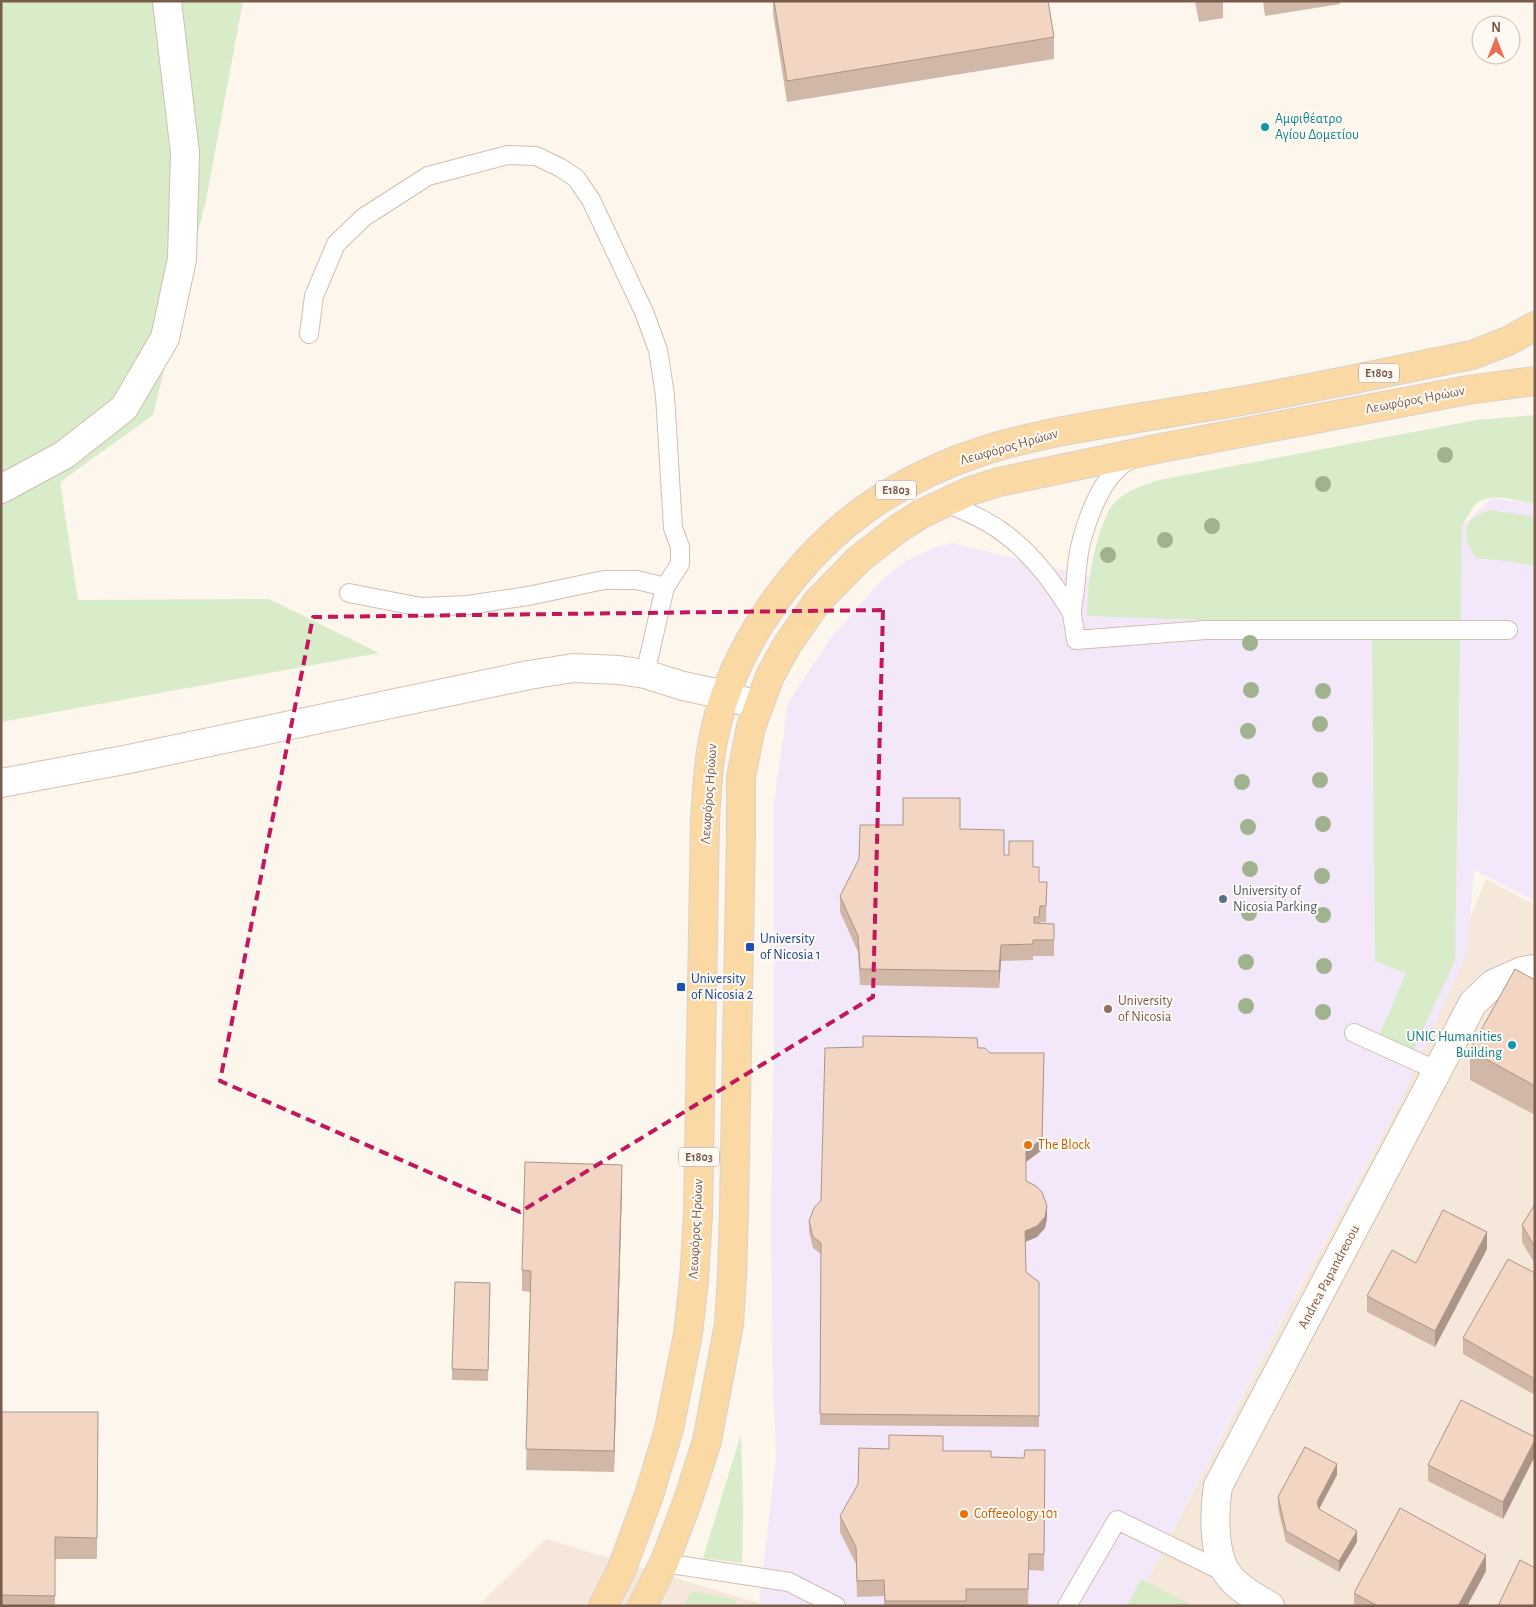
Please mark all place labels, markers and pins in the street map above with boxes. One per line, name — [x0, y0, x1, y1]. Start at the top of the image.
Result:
place label: Αμφιθέατρο Αγίου Δομετίου — [1275, 112, 1359, 142]
marker: Αμφιθέατρο Αγίου Δομετίου — [1259, 121, 1271, 133]
place label: University of Nicosia Parking — [1233, 884, 1317, 914]
marker: University of Nicosia Parking — [1217, 893, 1229, 905]
place label: University of Nicosia 1 — [760, 932, 821, 962]
marker: University of Nicosia 1 — [744, 941, 756, 953]
place label: University of Nicosia 2 — [691, 972, 753, 1002]
marker: University of Nicosia 2 — [675, 981, 687, 993]
place label: University of Nicosia — [1118, 994, 1173, 1024]
marker: University of Nicosia — [1102, 1003, 1114, 1015]
place label: UNIC Humanities Building — [1407, 1030, 1502, 1060]
marker: UNIC Humanities Building — [1506, 1039, 1518, 1051]
place label: The Block — [1038, 1138, 1091, 1152]
marker: The Block — [1022, 1139, 1034, 1151]
place label: Coffeeology 101 — [974, 1507, 1058, 1521]
marker: Coffeeology 101 — [958, 1508, 970, 1520]

